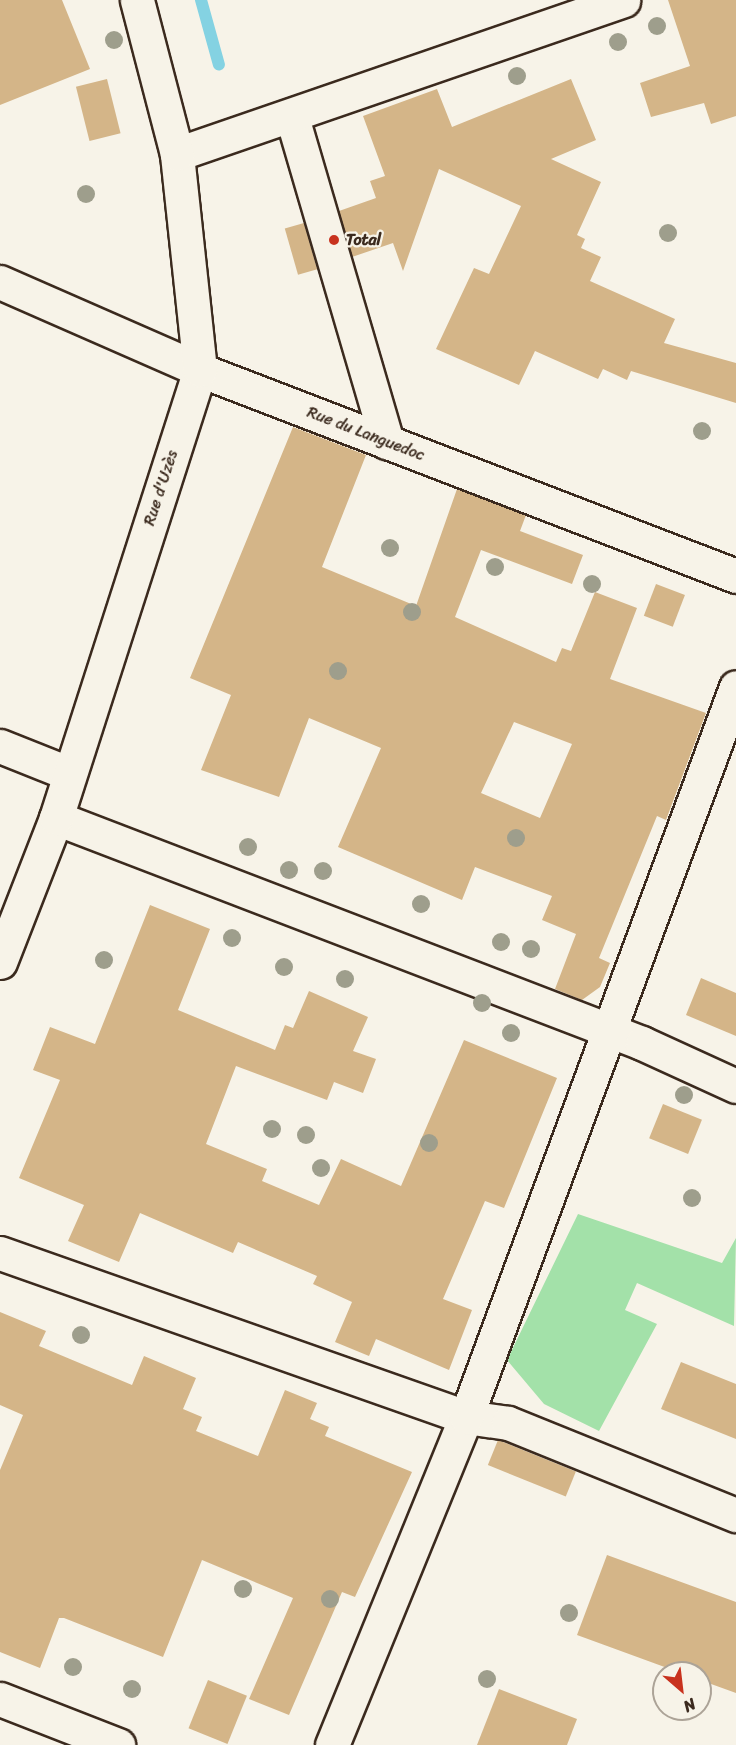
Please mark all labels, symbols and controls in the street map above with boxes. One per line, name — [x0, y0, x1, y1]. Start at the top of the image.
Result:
place label: Total — [346, 230, 381, 250]
marker: Total — [327, 233, 341, 247]
street label: Rue du Languedoc — [304, 403, 428, 465]
street label: Rue d'Uzès — [140, 448, 182, 528]
north arrow — [652, 1661, 712, 1721]
text: N — [678, 1690, 701, 1721]

